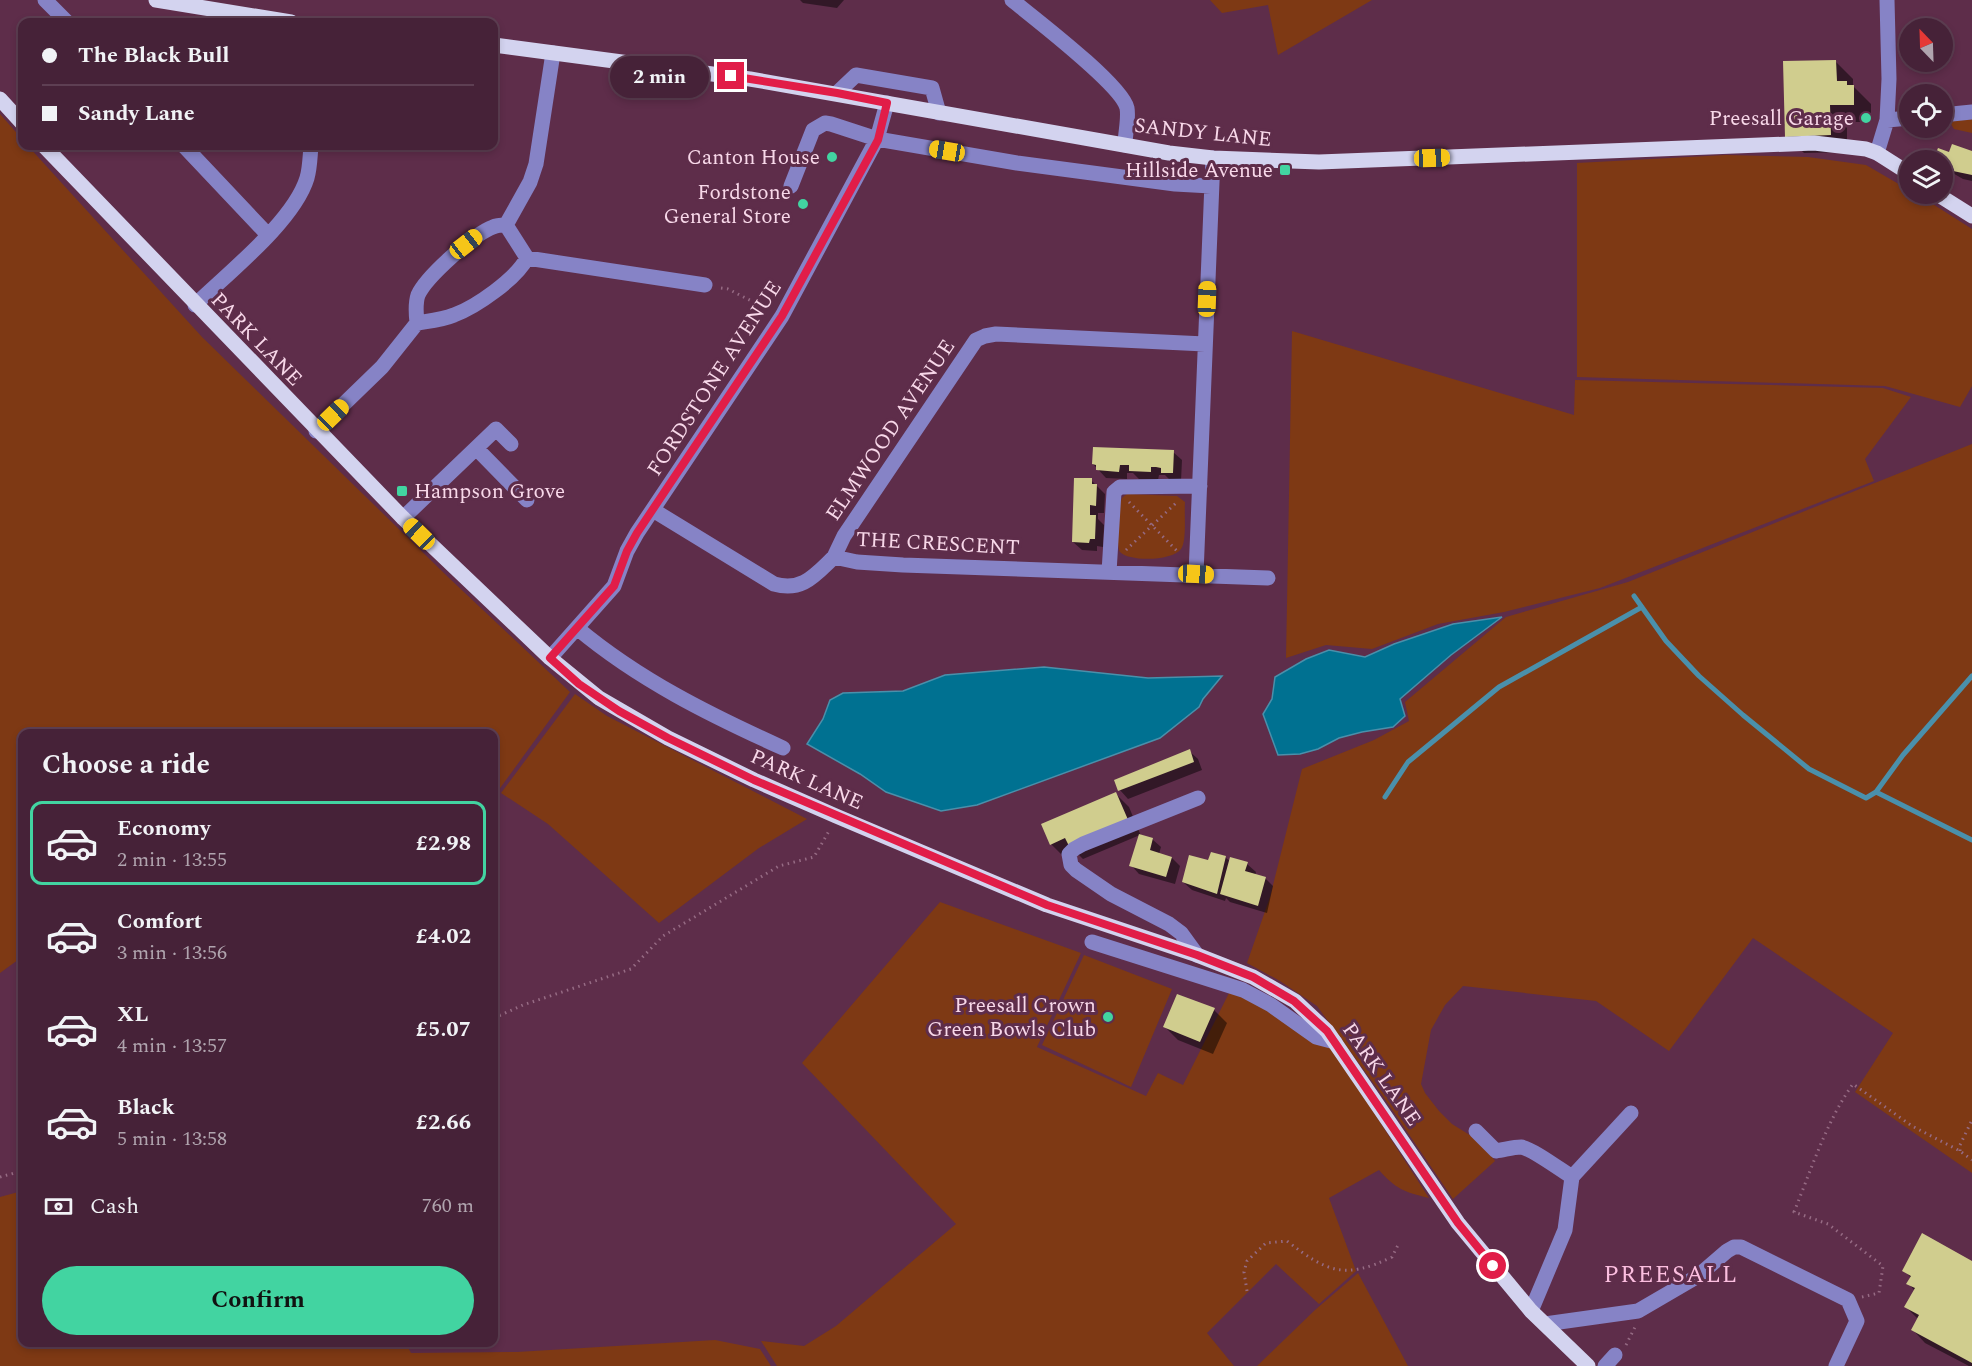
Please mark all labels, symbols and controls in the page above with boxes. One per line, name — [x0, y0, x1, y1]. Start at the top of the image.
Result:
north arrow — [1899, 18, 1953, 72]
map controls — [1899, 18, 1953, 204]
text: The Black Bull — [78, 39, 230, 72]
callout: 2 min — [611, 55, 710, 97]
text: 2 min — [633, 62, 686, 92]
route end — [717, 62, 744, 89]
button: locate — [1899, 84, 1953, 138]
text: Sandy Lane — [78, 97, 195, 130]
place label: Preesall Garage — [1709, 103, 1854, 135]
street label: SANDY LANE — [1133, 110, 1273, 156]
marker: Preesall Garage — [1859, 111, 1873, 125]
car — [928, 139, 966, 163]
place label: Canton House — [687, 142, 820, 174]
car — [1414, 148, 1450, 168]
marker: Canton House — [825, 150, 839, 164]
button: layers — [1899, 150, 1953, 204]
place label: Hillside Avenue — [1125, 155, 1273, 187]
marker: Hillside Avenue — [1278, 163, 1292, 177]
place label: Fordstone General Store — [664, 177, 791, 233]
marker: Fordstone General Store — [796, 197, 810, 211]
car — [446, 226, 486, 262]
street label: FORDSTONE AVENUE — [639, 274, 790, 483]
car — [1197, 281, 1217, 317]
street label: PARK LANE — [203, 285, 310, 394]
street label: ELMWOOD AVENUE — [818, 333, 964, 528]
car — [314, 396, 352, 434]
place label: Hampson Grove — [414, 476, 565, 508]
marker: Hampson Grove — [395, 484, 409, 498]
car — [400, 515, 438, 553]
street label: THE CRESCENT — [855, 524, 1021, 564]
car — [1178, 564, 1214, 584]
street label: PARK LANE — [745, 741, 868, 819]
text: Choose a ride — [42, 744, 210, 786]
text: Economy — [117, 812, 210, 845]
icon: car — [45, 816, 99, 870]
text: £2.98 — [416, 827, 471, 860]
text: 2 min · 13:55 — [117, 845, 227, 875]
text: Comfort — [117, 905, 202, 938]
icon: car — [45, 909, 99, 963]
text: £4.02 — [416, 920, 471, 953]
text: 3 min · 13:56 — [117, 938, 227, 968]
place label: Preesall Crown Green Bowls Club — [927, 990, 1096, 1046]
text: XL — [117, 998, 148, 1031]
icon: car — [45, 1002, 99, 1056]
marker: Preesall Crown Green Bowls Club — [1101, 1010, 1115, 1024]
text: £5.07 — [416, 1013, 471, 1046]
street label: PARK LANE — [1333, 1016, 1429, 1133]
text: 4 min · 13:57 — [117, 1031, 227, 1061]
text: Black — [117, 1091, 175, 1124]
icon: car — [45, 1095, 99, 1149]
text: £2.66 — [416, 1106, 471, 1139]
text: 5 min · 13:58 — [117, 1124, 227, 1154]
icon: cash — [42, 1190, 75, 1223]
text: Cash — [90, 1190, 139, 1223]
text: 760 m — [422, 1191, 474, 1221]
route start — [1479, 1252, 1506, 1279]
district label: PREESALL — [1603, 1257, 1739, 1293]
button: Confirm — [42, 1266, 474, 1335]

